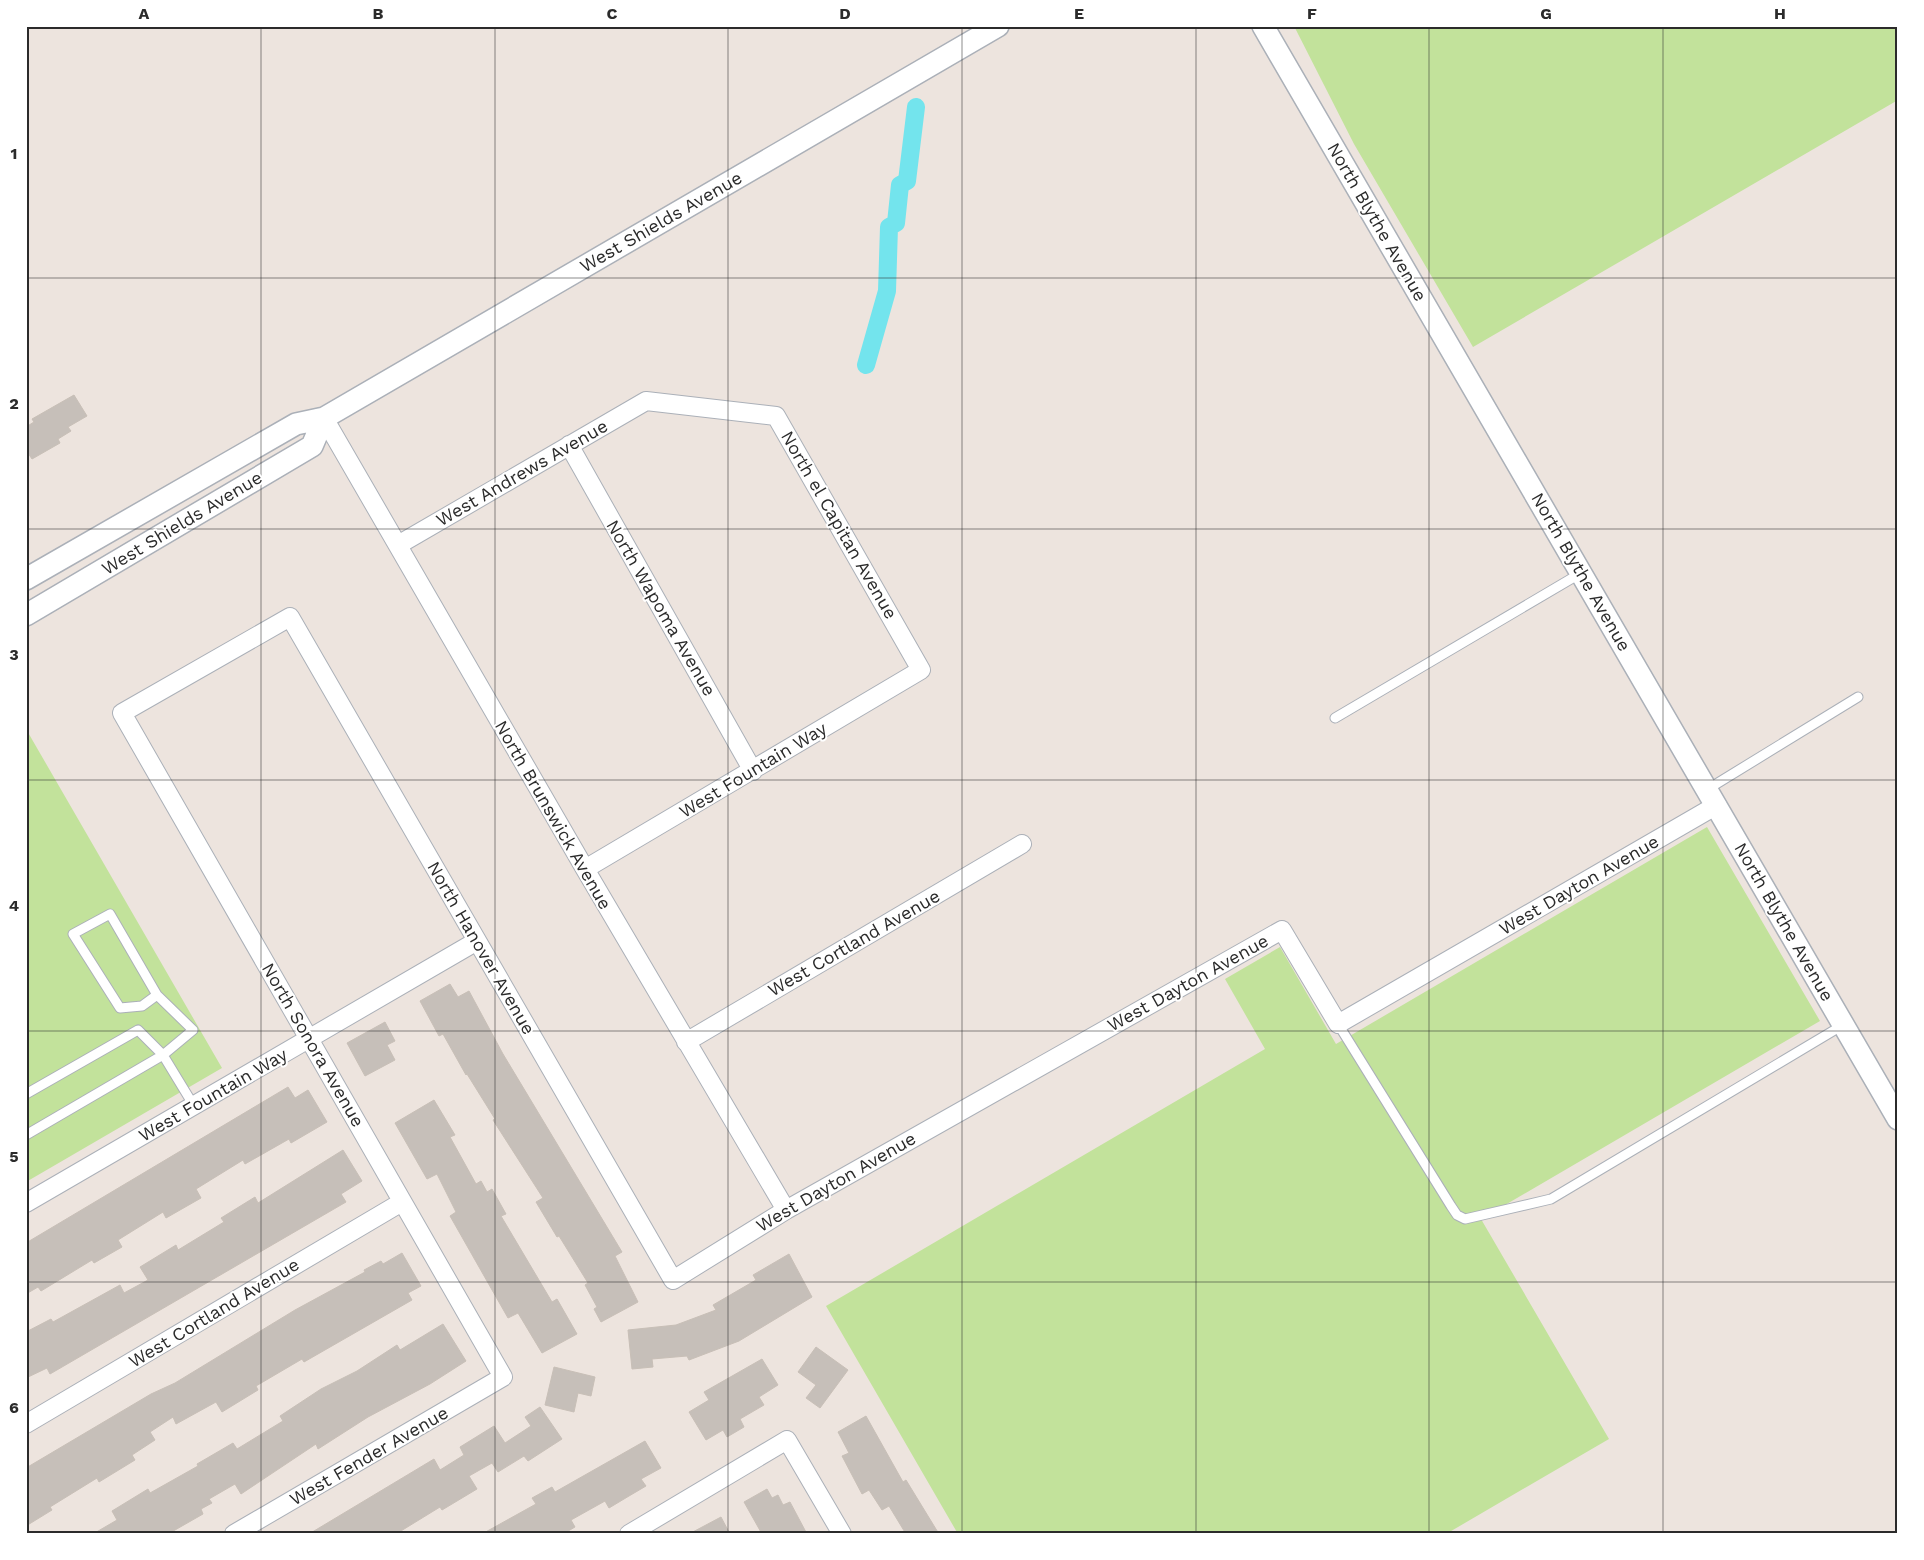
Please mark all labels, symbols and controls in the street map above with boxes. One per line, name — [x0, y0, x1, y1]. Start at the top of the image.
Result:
text: A — [139, 4, 150, 23]
text: B — [373, 4, 384, 23]
text: C — [607, 4, 618, 23]
text: D — [839, 4, 851, 23]
text: E — [1074, 4, 1084, 23]
text: F — [1307, 4, 1317, 23]
text: G — [1540, 4, 1552, 23]
text: H — [1774, 4, 1786, 23]
street label: North Blythe Avenue — [1323, 139, 1431, 305]
text: 1 — [11, 144, 17, 163]
street label: West Shields Avenue — [576, 167, 745, 277]
text: 2 — [9, 394, 19, 413]
street label: West Andrews Avenue — [432, 415, 611, 530]
street label: North el Capitan Avenue — [777, 427, 902, 622]
street label: West Shields Avenue — [98, 466, 266, 579]
street label: North Blythe Avenue — [1527, 489, 1635, 655]
street label: North Wapoma Avenue — [602, 516, 721, 700]
text: 3 — [9, 645, 19, 664]
street label: North Brunswick Avenue — [491, 717, 616, 913]
street label: West Fountain Way — [675, 717, 831, 822]
street label: West Dayton Avenue — [1495, 830, 1662, 939]
street label: North Blythe Avenue — [1730, 839, 1838, 1005]
street label: North Hanover Avenue — [423, 857, 540, 1038]
street label: West Cortland Avenue — [764, 885, 943, 1000]
text: 4 — [9, 896, 19, 915]
street label: West Dayton Avenue — [1104, 930, 1272, 1036]
street label: North Sonora Avenue — [258, 959, 369, 1130]
street label: West Fountain Way — [135, 1043, 291, 1146]
street label: West Dayton Avenue — [752, 1127, 919, 1236]
text: 5 — [9, 1147, 19, 1166]
street label: West Cortland Avenue — [125, 1253, 303, 1372]
text: 6 — [9, 1398, 19, 1417]
street label: West Fender Avenue — [286, 1402, 452, 1510]

